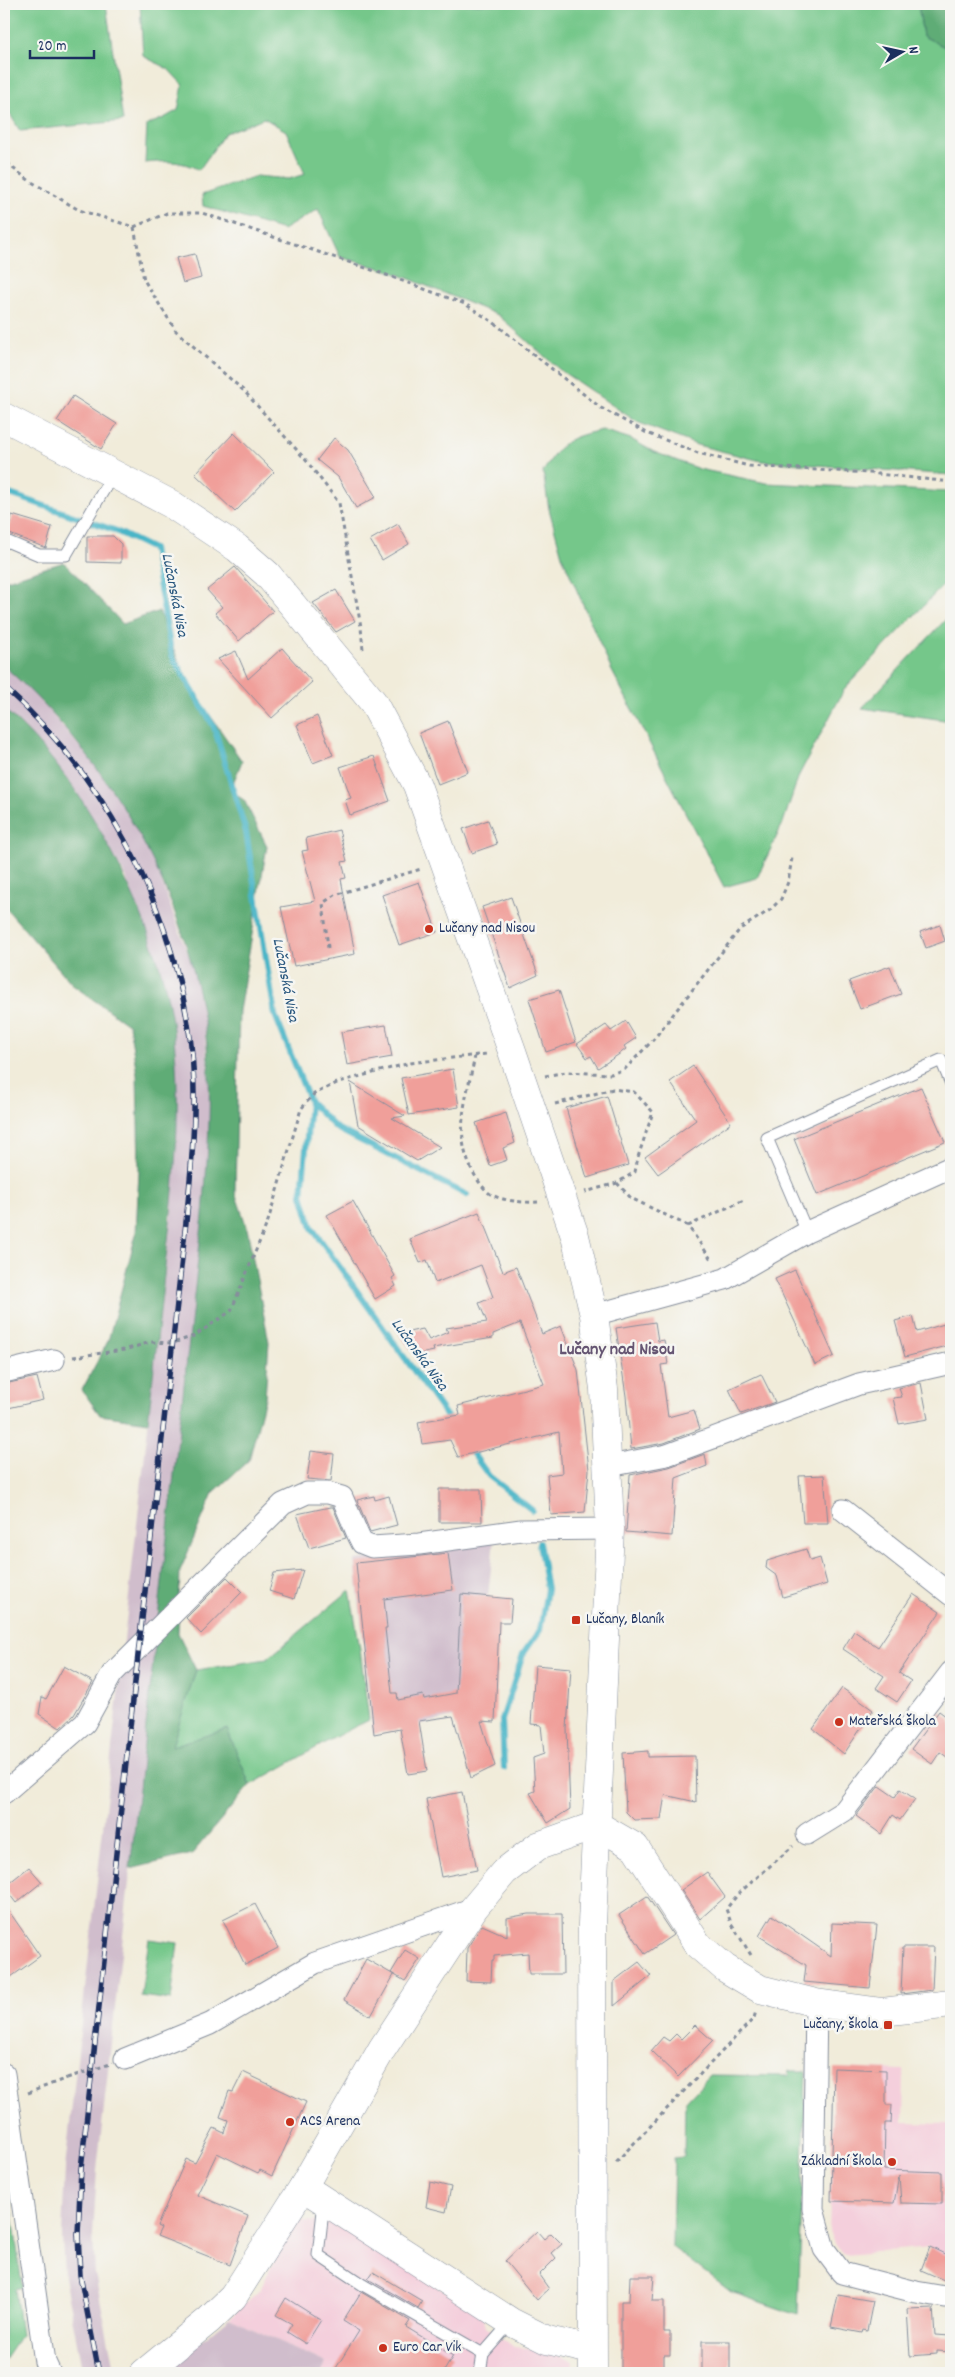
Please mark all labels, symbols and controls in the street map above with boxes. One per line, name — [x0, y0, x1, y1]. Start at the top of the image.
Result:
scale bar — [30, 28, 94, 60]
north arrow — [878, 28, 928, 78]
text: 20 m — [38, 36, 66, 58]
text: N — [902, 45, 923, 55]
water label: Lučanská Nisa — [155, 551, 194, 640]
place label: Lučany nad Nisou — [439, 918, 535, 940]
marker: Lučany nad Nisou — [423, 923, 435, 935]
water label: Lučanská Nisa — [266, 936, 305, 1025]
water label: Lučanská Nisa — [385, 1314, 454, 1397]
district label: Lučany nad Nisou — [559, 1338, 675, 1363]
place label: Lučany, Blaník — [586, 1609, 665, 1631]
marker: Lučany, Blaník — [570, 1614, 582, 1626]
place label: Mateřská škola — [849, 1711, 937, 1733]
marker: Mateřská škola — [833, 1716, 845, 1728]
place label: Lučany, škola — [803, 2014, 879, 2036]
marker: Lučany, škola — [882, 2019, 894, 2031]
place label: ACS Arena — [300, 2111, 361, 2133]
marker: ACS Arena — [284, 2116, 296, 2128]
place label: Základní škola — [801, 2151, 883, 2173]
marker: Základní škola — [886, 2156, 898, 2168]
place label: Euro Car Vik — [393, 2337, 462, 2359]
marker: Euro Car Vik — [377, 2342, 389, 2354]

